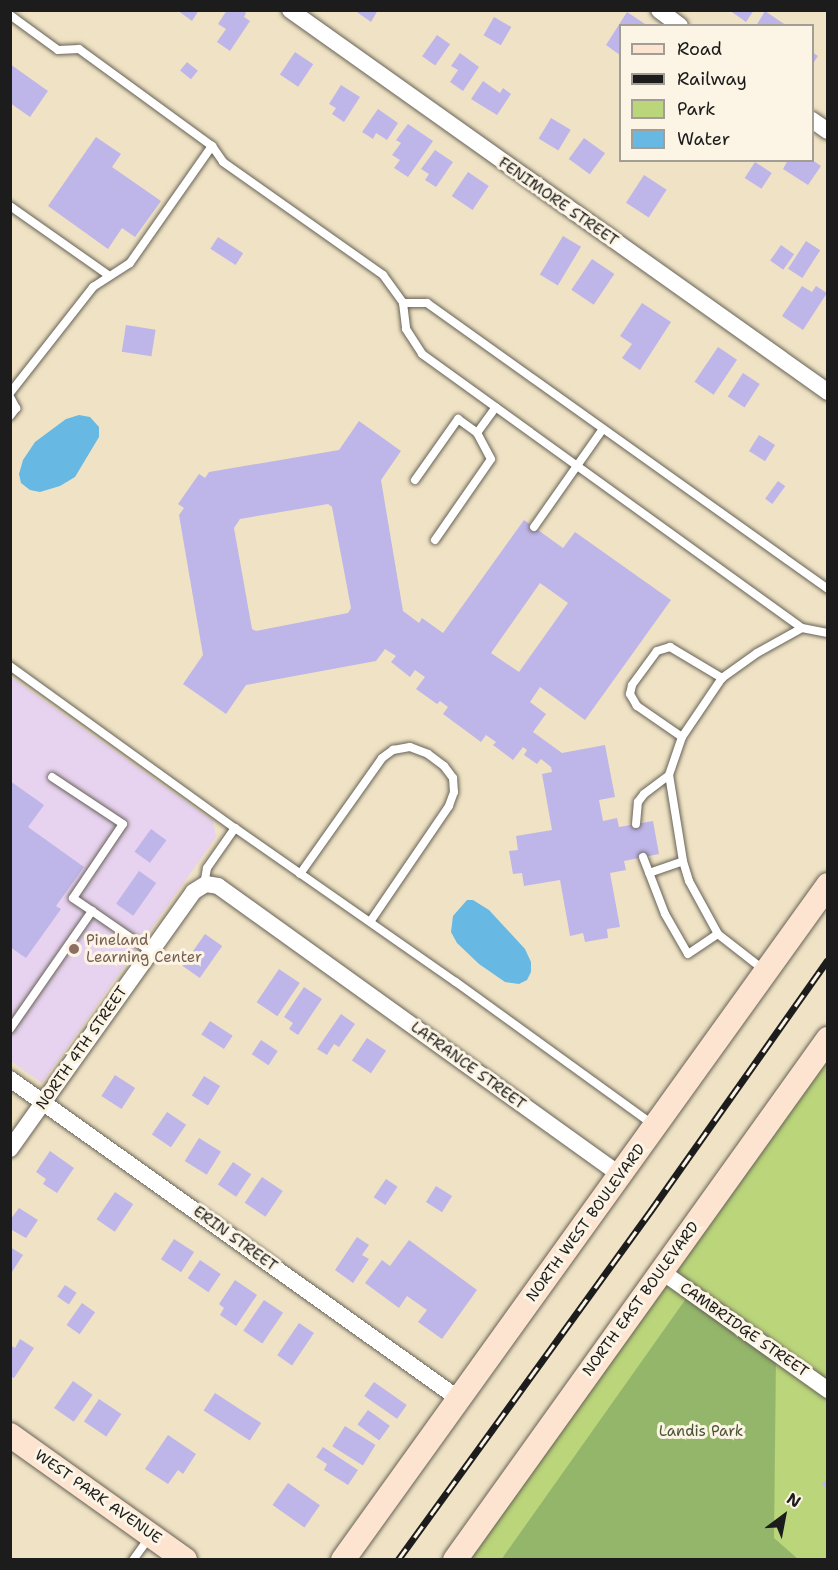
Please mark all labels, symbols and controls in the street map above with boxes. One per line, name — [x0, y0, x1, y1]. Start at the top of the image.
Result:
legend — [619, 24, 814, 162]
text: Road — [677, 37, 722, 61]
text: Railway — [677, 67, 747, 91]
text: Park — [677, 97, 716, 121]
text: Water — [677, 127, 730, 151]
street label: FENIMORE STREET — [495, 154, 621, 250]
place label: Pineland Learning Center — [86, 931, 202, 966]
marker: Pineland Learning Center — [67, 942, 81, 956]
street label: NORTH 4TH STREET — [33, 983, 131, 1113]
street label: LAFRANCE STREET — [407, 1018, 529, 1114]
street label: NORTH WEST BOULEVARD — [523, 1141, 649, 1305]
street label: ERIN STREET — [189, 1202, 281, 1276]
street label: NORTH EAST BOULEVARD — [579, 1218, 703, 1380]
street label: CAMBRIDGE STREET — [676, 1279, 812, 1381]
park label: Landis Park — [659, 1423, 743, 1441]
street label: WEST PARK AVENUE — [31, 1446, 165, 1548]
north arrow — [754, 1486, 814, 1546]
text: N — [783, 1488, 805, 1513]

